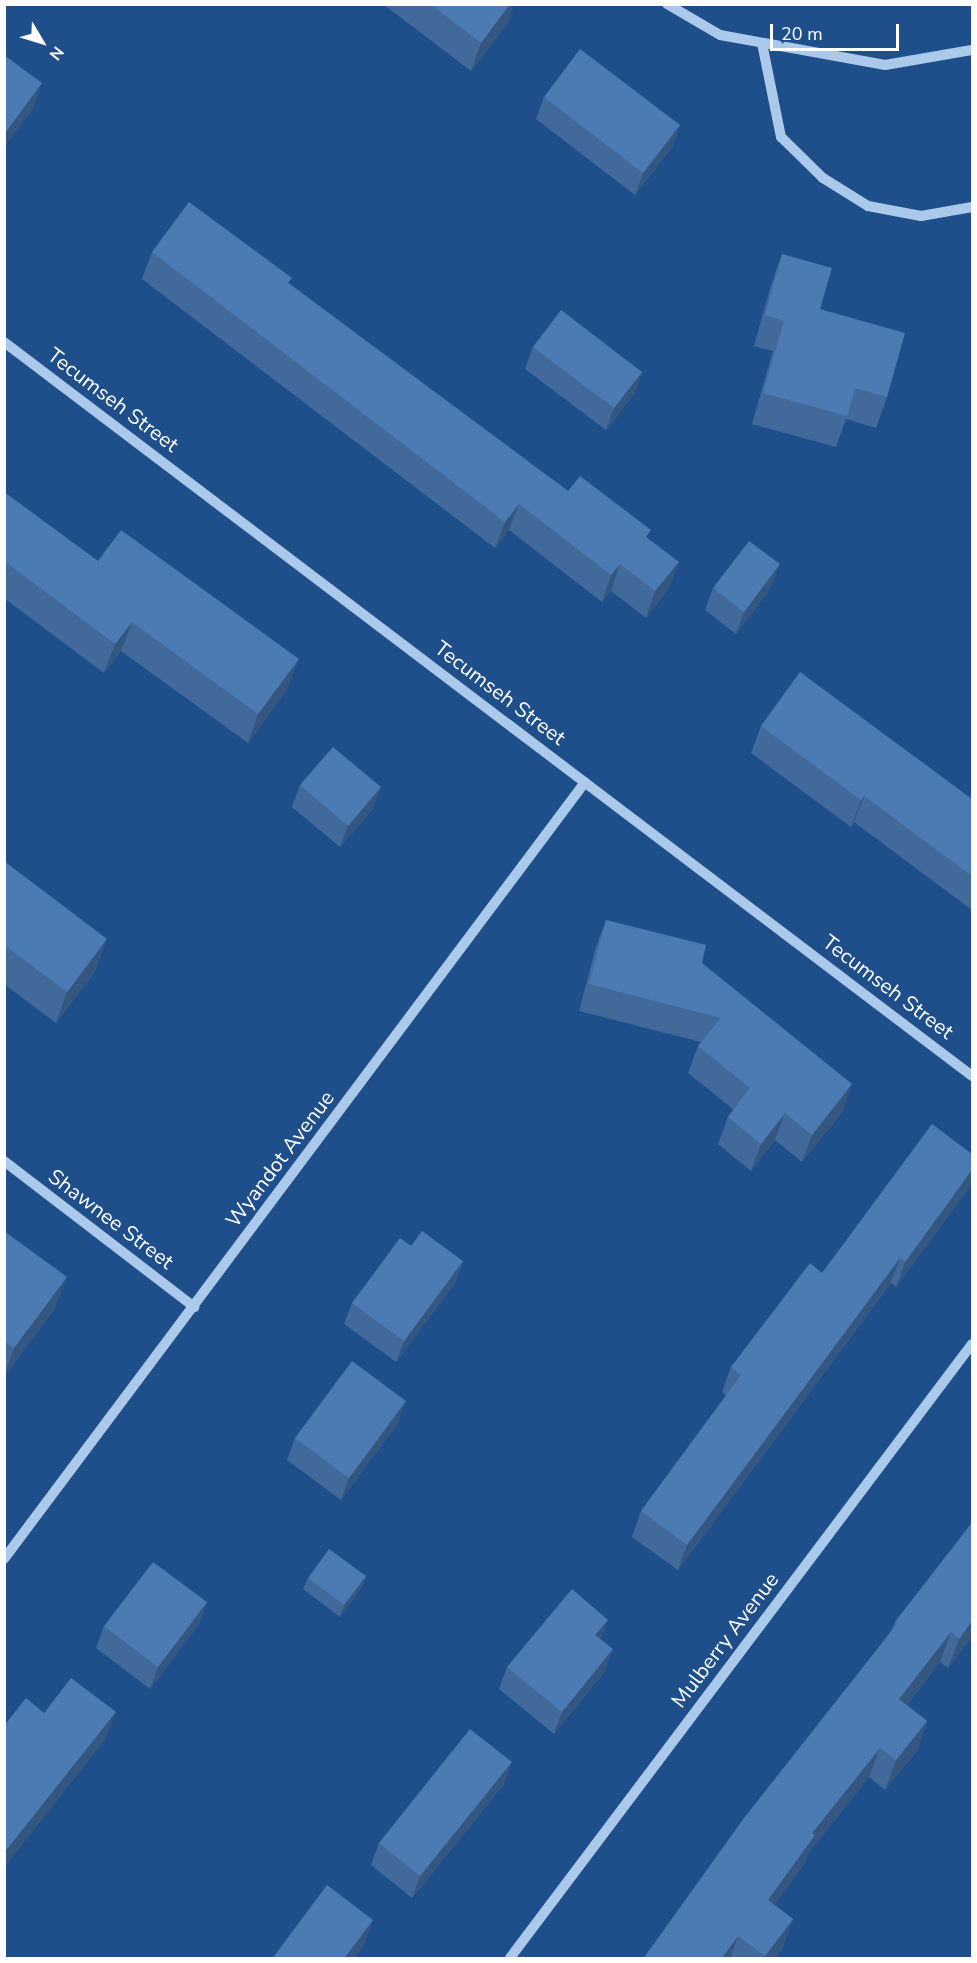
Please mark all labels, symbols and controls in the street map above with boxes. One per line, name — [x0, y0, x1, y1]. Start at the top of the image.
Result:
north arrow — [12, 12, 72, 72]
scale bar — [773, 12, 902, 50]
text: 20 m — [781, 22, 823, 46]
text: N — [44, 42, 69, 65]
street label: Tecumseh Street — [42, 343, 184, 457]
street label: Tecumseh Street — [429, 636, 571, 750]
street label: Tecumseh Street — [817, 930, 959, 1044]
street label: Wyandot Avenue — [221, 1086, 339, 1232]
street label: Shawnee Street — [43, 1164, 179, 1274]
street label: Mulberry Avenue — [666, 1567, 784, 1713]

